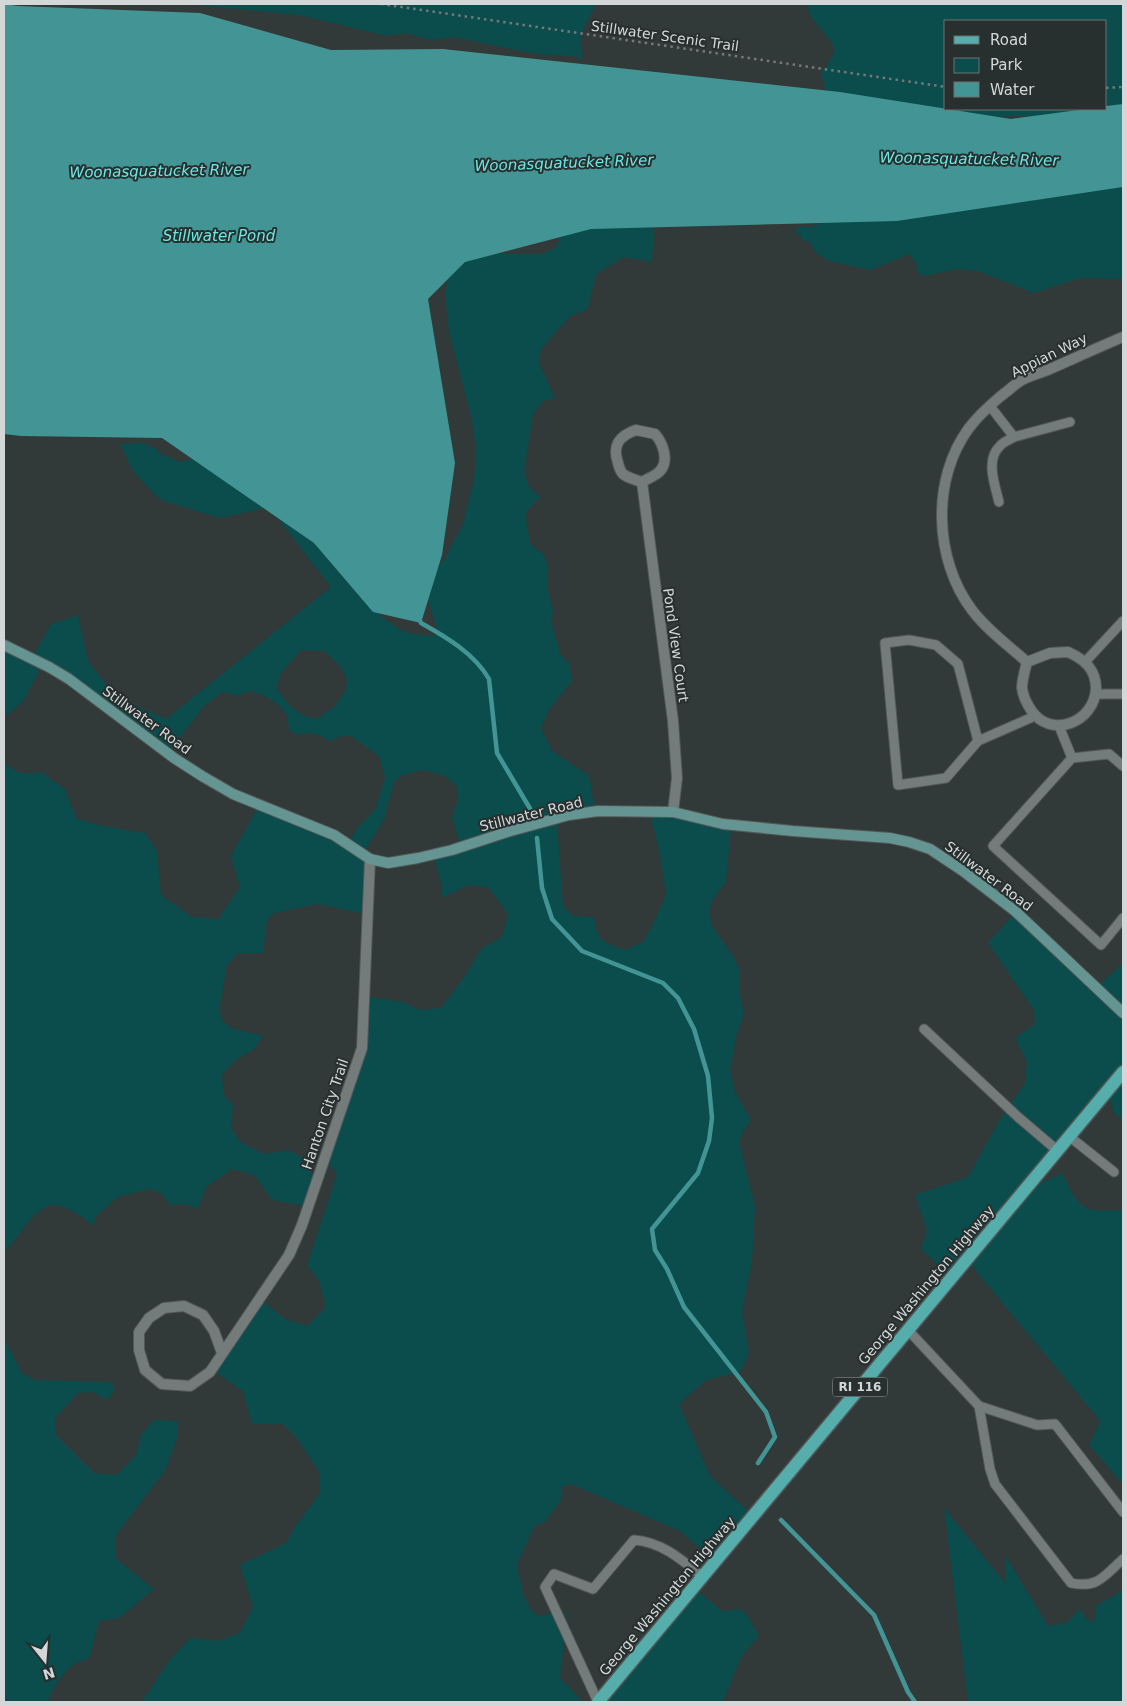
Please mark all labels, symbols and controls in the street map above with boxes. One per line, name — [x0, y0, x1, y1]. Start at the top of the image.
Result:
street label: Stillwater Scenic Trail — [590, 18, 740, 54]
legend — [944, 20, 1107, 110]
text: Road — [990, 31, 1028, 49]
text: Park — [990, 56, 1023, 74]
text: Water — [990, 81, 1035, 99]
water label: Woonasquatucket River — [879, 148, 1059, 170]
water label: Woonasquatucket River — [474, 151, 655, 175]
water label: Woonasquatucket River — [69, 160, 249, 182]
water label: Stillwater Pond — [163, 227, 276, 245]
street label: Appian Way — [1008, 330, 1090, 380]
street label: Pond View Court — [660, 587, 692, 703]
street label: Stillwater Road — [100, 683, 194, 757]
street label: Stillwater Road — [478, 793, 584, 835]
street label: Stillwater Road — [942, 838, 1036, 914]
street label: Hanton City Trail — [299, 1057, 351, 1171]
street label: George Washington Highway — [855, 1202, 997, 1368]
road number: RI 116 — [832, 1378, 888, 1396]
street label: George Washington Highway — [596, 1513, 738, 1679]
north arrow — [20, 1636, 70, 1686]
text: N — [41, 1664, 57, 1683]

